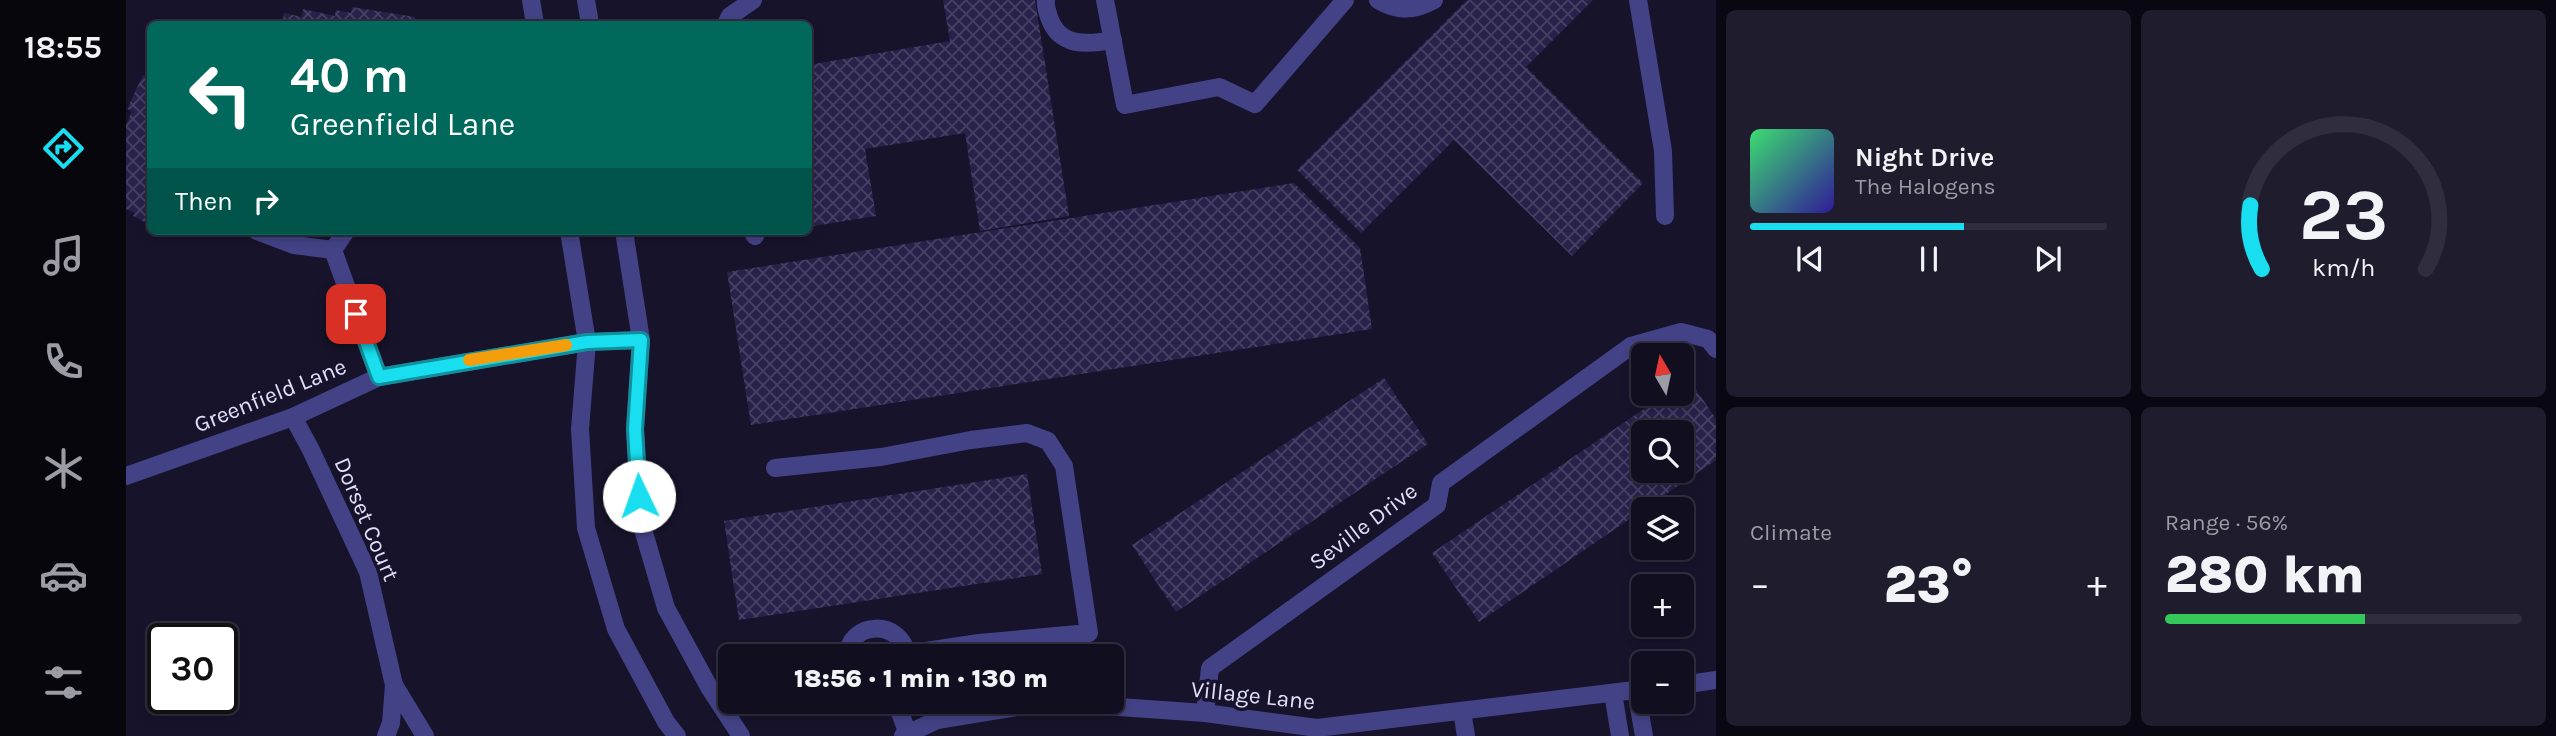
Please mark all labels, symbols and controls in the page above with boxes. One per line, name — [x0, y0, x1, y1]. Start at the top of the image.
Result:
text: 18:55 — [24, 29, 102, 66]
text: 40 m — [290, 47, 409, 104]
icon: left — [175, 49, 266, 140]
text: Greenfield Lane — [290, 106, 515, 143]
icon: directions — [39, 124, 88, 173]
text: Night Drive — [1855, 142, 1994, 173]
text: The Halogens — [1855, 173, 1995, 200]
text: 23 — [2299, 173, 2388, 258]
icon: right — [247, 182, 285, 220]
text: Then — [175, 186, 233, 217]
icon: music — [39, 231, 88, 280]
icon: previous — [1791, 240, 1829, 278]
icon: pause — [1910, 240, 1948, 278]
icon: next — [2029, 240, 2067, 278]
text: km/h — [2312, 253, 2375, 282]
pin — [326, 284, 386, 344]
icon: arrive — [337, 295, 375, 333]
icon: phone — [39, 337, 88, 386]
north arrow — [1631, 343, 1694, 406]
map controls — [1631, 343, 1694, 714]
street label: Greenfield Lane — [190, 353, 350, 438]
button: search — [1631, 420, 1694, 483]
icon: climate — [39, 444, 88, 493]
street label: Dorset Court — [328, 453, 405, 585]
position arrow — [602, 459, 676, 533]
street label: Seville Drive — [1304, 477, 1423, 576]
button: layers — [1631, 497, 1694, 560]
text: Range · 56% — [2165, 509, 2288, 536]
text: Climate — [1750, 519, 1832, 546]
text: 280 km — [2165, 544, 2365, 605]
icon: car — [39, 551, 88, 600]
text: 23° — [1884, 554, 1973, 615]
text: − — [1750, 562, 1770, 607]
text: + — [2087, 562, 2107, 607]
button: + — [1631, 574, 1694, 637]
speed limit sign: 30 — [147, 623, 238, 714]
button: − — [1631, 651, 1694, 714]
icon: filters — [39, 658, 88, 707]
text: 18:56 · 1 min · 130 m — [794, 663, 1048, 694]
street label: Village Lane — [1190, 676, 1316, 715]

